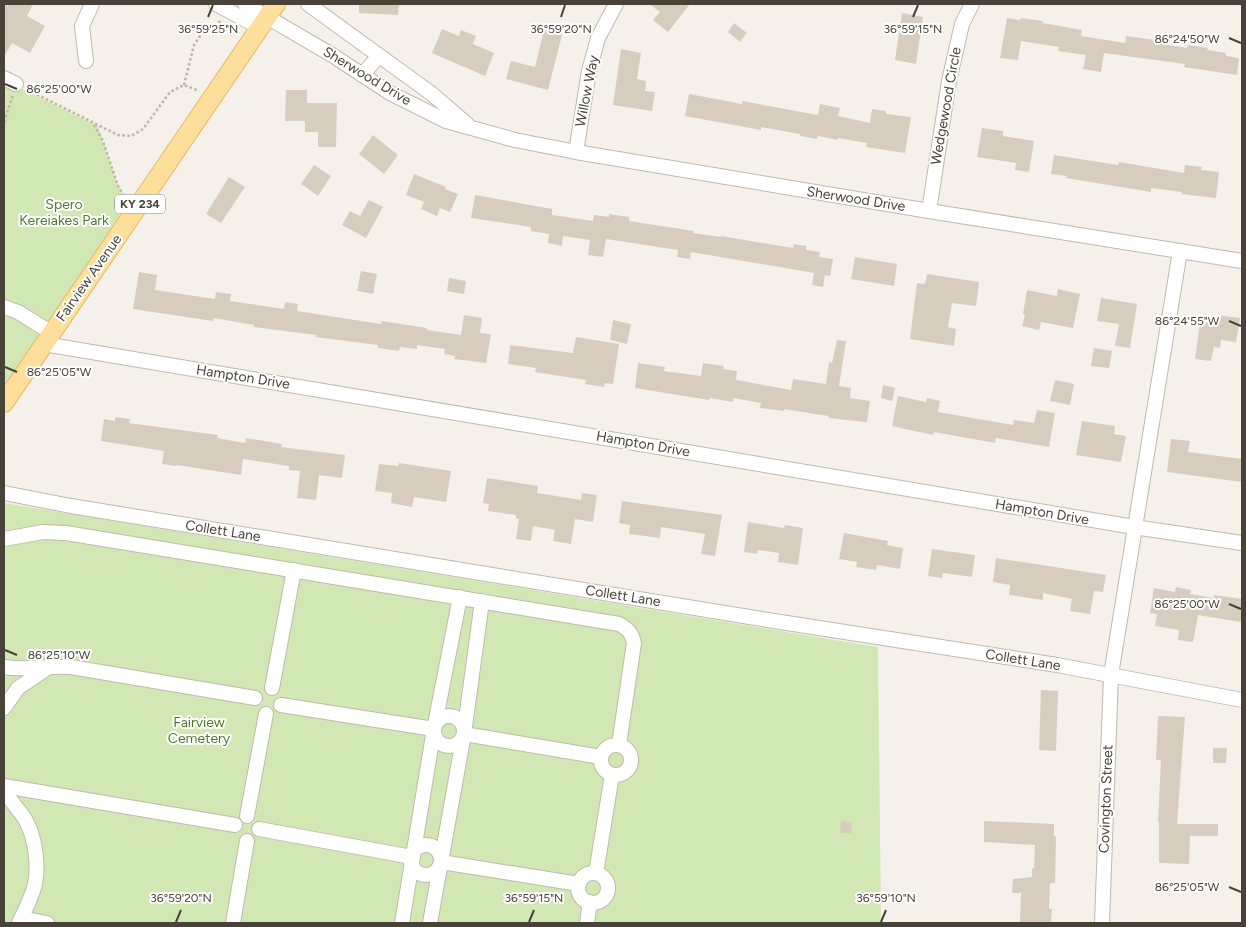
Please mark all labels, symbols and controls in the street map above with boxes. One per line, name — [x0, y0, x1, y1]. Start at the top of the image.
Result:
text: 36°59'25"N — [178, 22, 238, 36]
text: 36°59'20"N — [530, 22, 592, 36]
text: 36°59'15"N — [884, 22, 942, 36]
text: 86°24'50"W — [1154, 32, 1220, 46]
street label: Sherwood Drive — [320, 43, 414, 109]
street label: Wedgewood Circle — [927, 45, 965, 166]
street label: Willow Way — [572, 53, 602, 128]
text: 86°25'00"W — [26, 82, 92, 96]
street label: Sherwood Drive — [805, 183, 907, 215]
road number: KY 234 — [115, 194, 165, 213]
park label: Spero Kereiakes Park — [19, 196, 109, 229]
street label: Fairview Avenue — [53, 231, 126, 325]
text: 86°24'55"W — [1155, 314, 1220, 328]
street label: Hampton Drive — [195, 361, 292, 393]
text: 86°25'05"W — [27, 365, 92, 379]
street label: Hampton Drive — [595, 427, 692, 461]
street label: Hampton Drive — [994, 495, 1091, 529]
street label: Collett Lane — [184, 517, 262, 545]
street label: Collett Lane — [584, 582, 662, 610]
text: 86°25'00"W — [1154, 597, 1220, 611]
street label: Collett Lane — [984, 646, 1062, 674]
text: 86°25'10"W — [28, 648, 91, 662]
park label: Fairview Cemetery — [168, 714, 231, 747]
street label: Covington Street — [1096, 745, 1116, 853]
text: 86°25'05"W — [1155, 880, 1220, 894]
text: 36°59'20"N — [150, 891, 212, 905]
text: 36°59'15"N — [505, 891, 563, 905]
text: 36°59'10"N — [856, 891, 916, 905]

